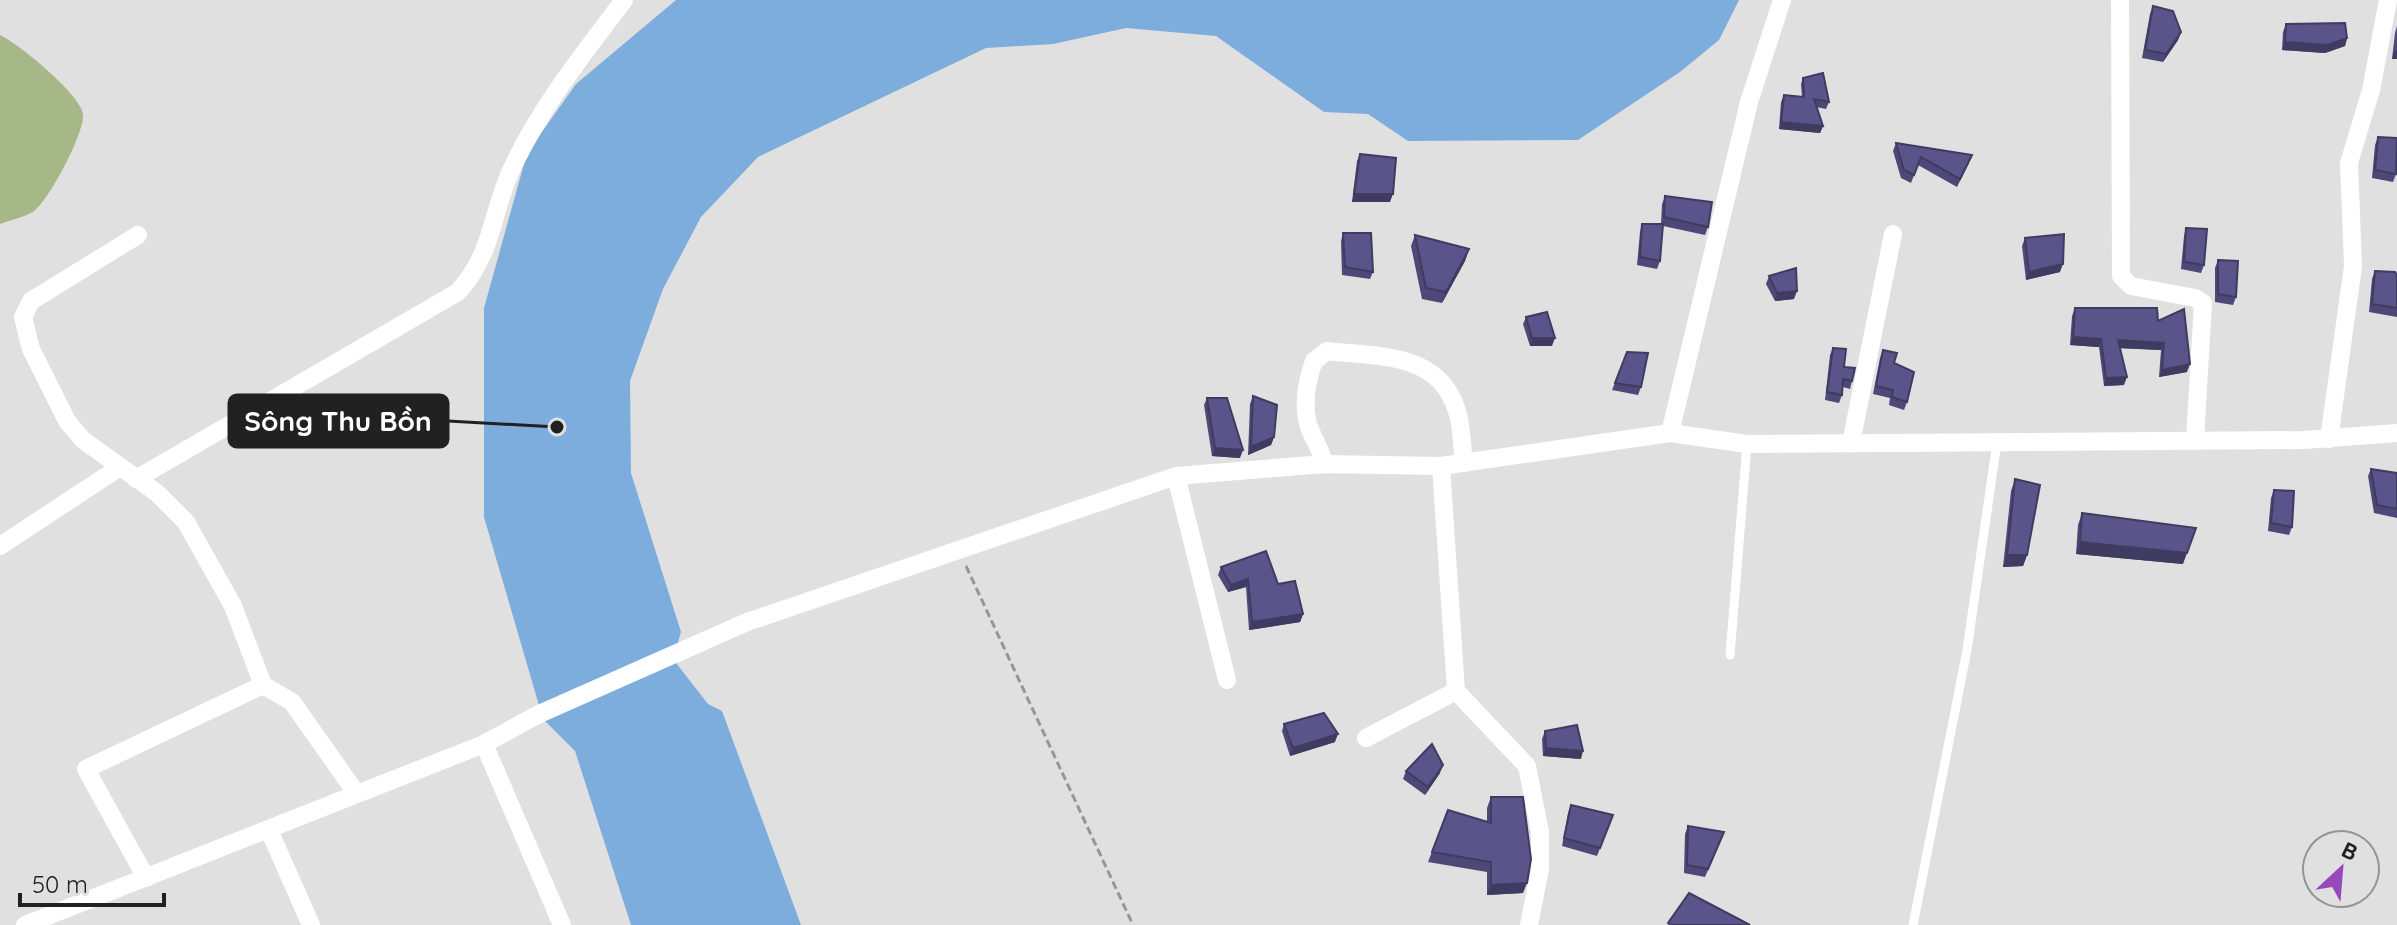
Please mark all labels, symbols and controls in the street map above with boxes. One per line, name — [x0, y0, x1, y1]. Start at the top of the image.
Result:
callout: Sông Thu Bồn — [229, 395, 448, 447]
text: Sông Thu Bồn — [244, 403, 432, 438]
north arrow — [2301, 829, 2381, 909]
text: B — [2337, 835, 2362, 867]
scale bar — [20, 857, 164, 907]
text: 50 m — [32, 869, 88, 899]

